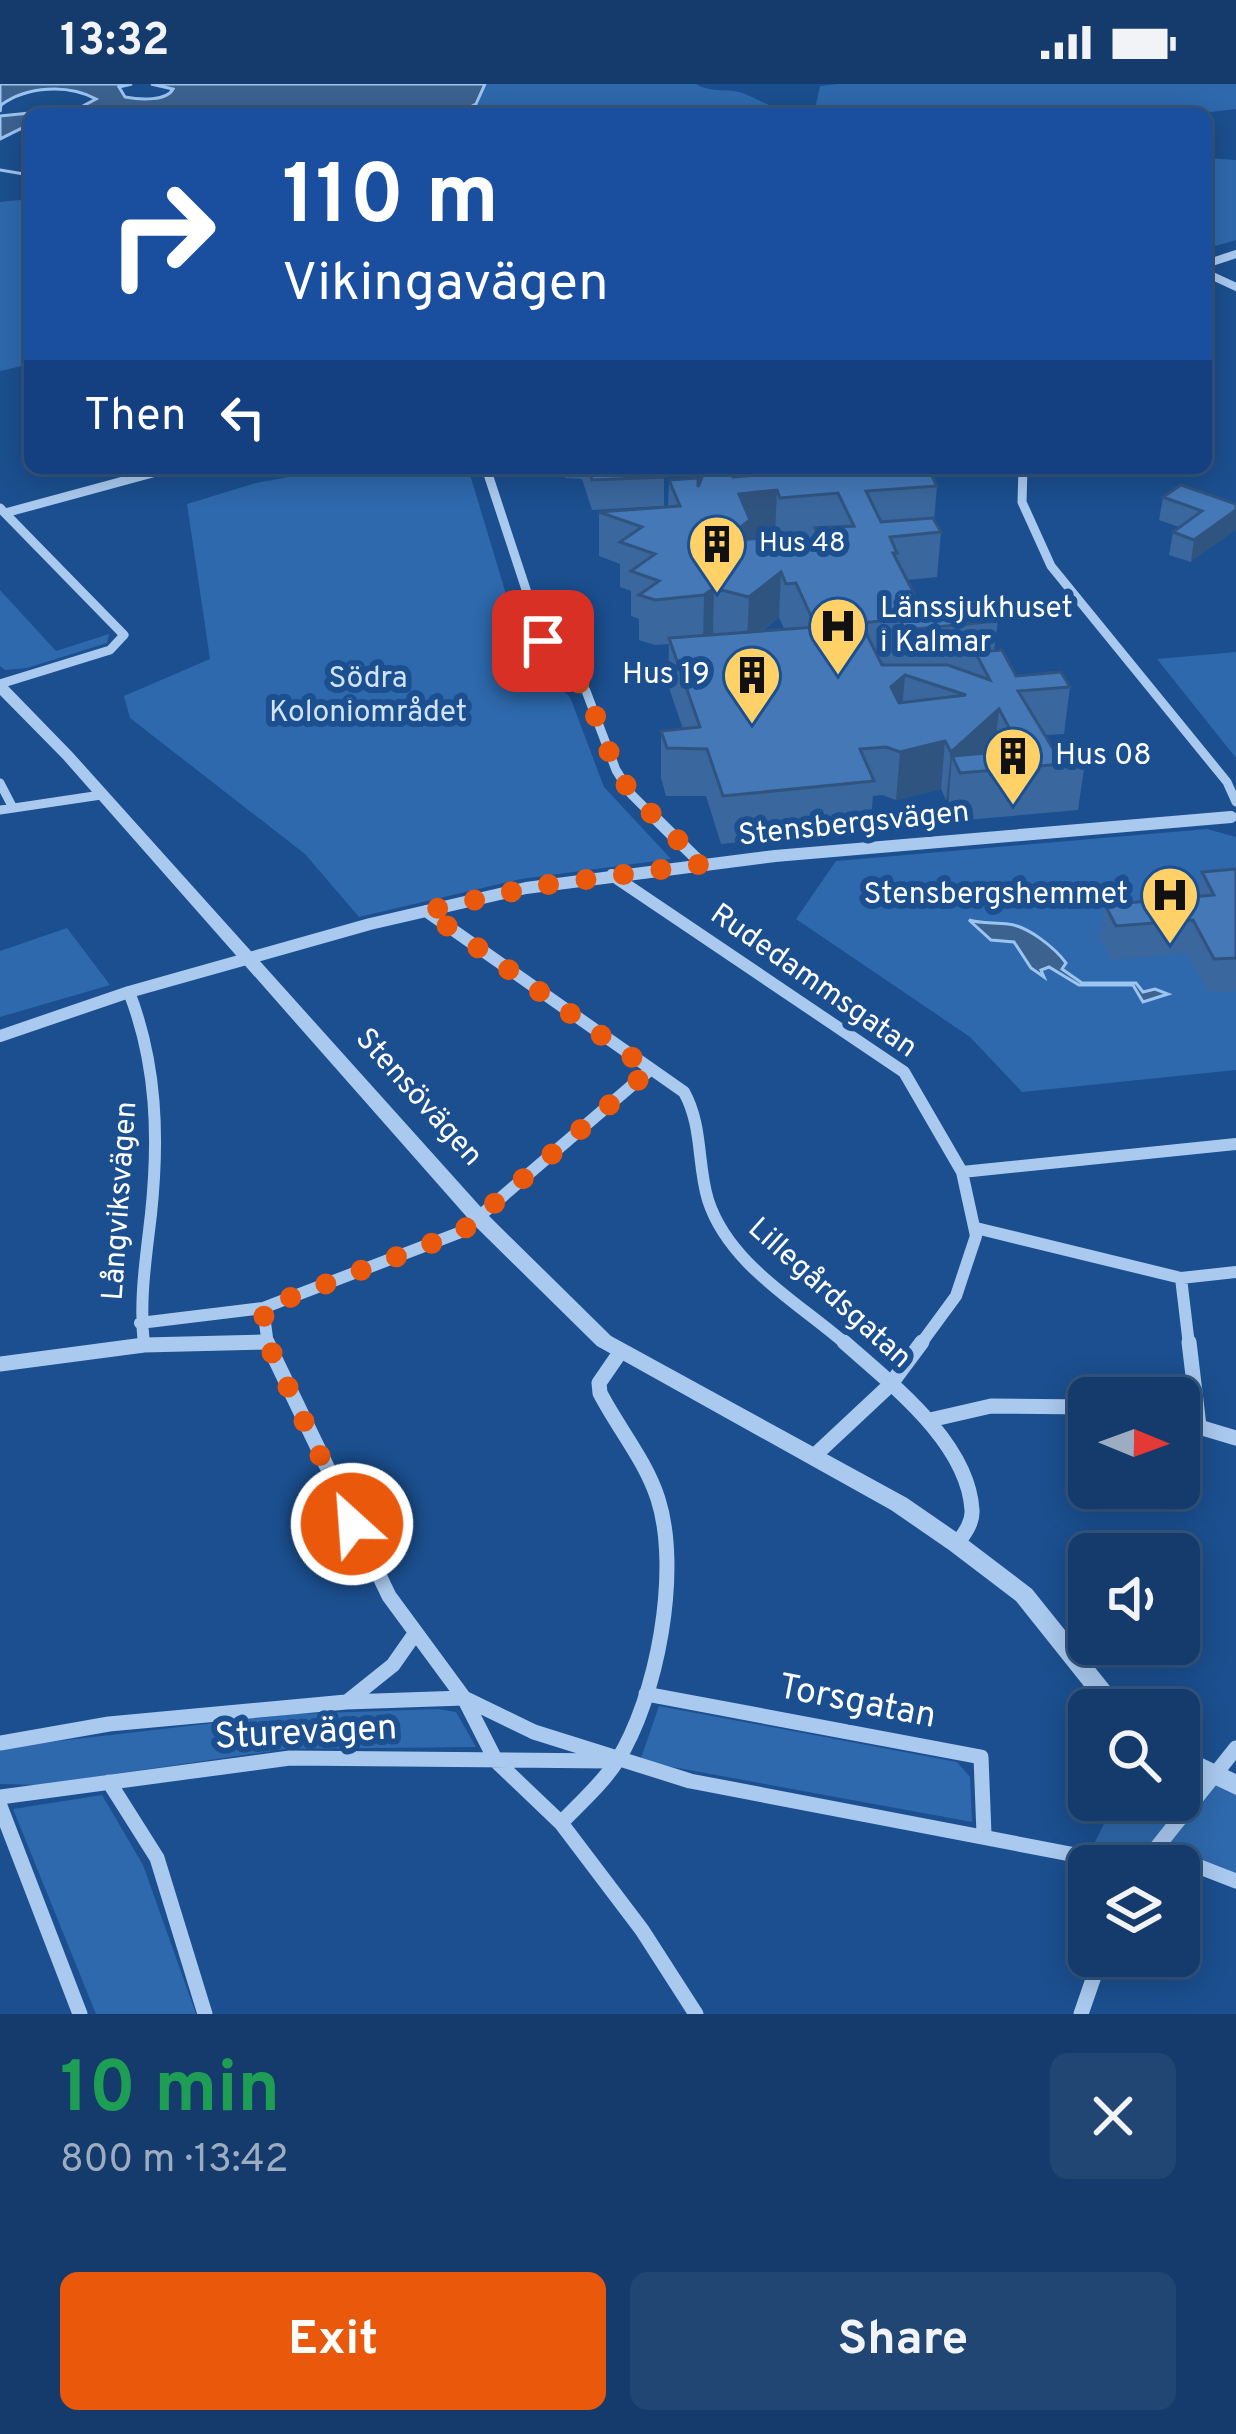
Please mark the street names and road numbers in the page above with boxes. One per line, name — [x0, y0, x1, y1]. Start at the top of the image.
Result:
street label: Stensbergsvägen — [737, 794, 971, 856]
street label: Rudedammsgatan — [702, 897, 924, 1067]
street label: Stensövägen — [346, 1021, 490, 1175]
street label: Långviksvägen — [96, 1100, 146, 1302]
street label: Lillegårdsgatan — [740, 1211, 918, 1377]
street label: Torsgatan — [774, 1665, 940, 1741]
street label: Sturevägen — [213, 1706, 399, 1762]

